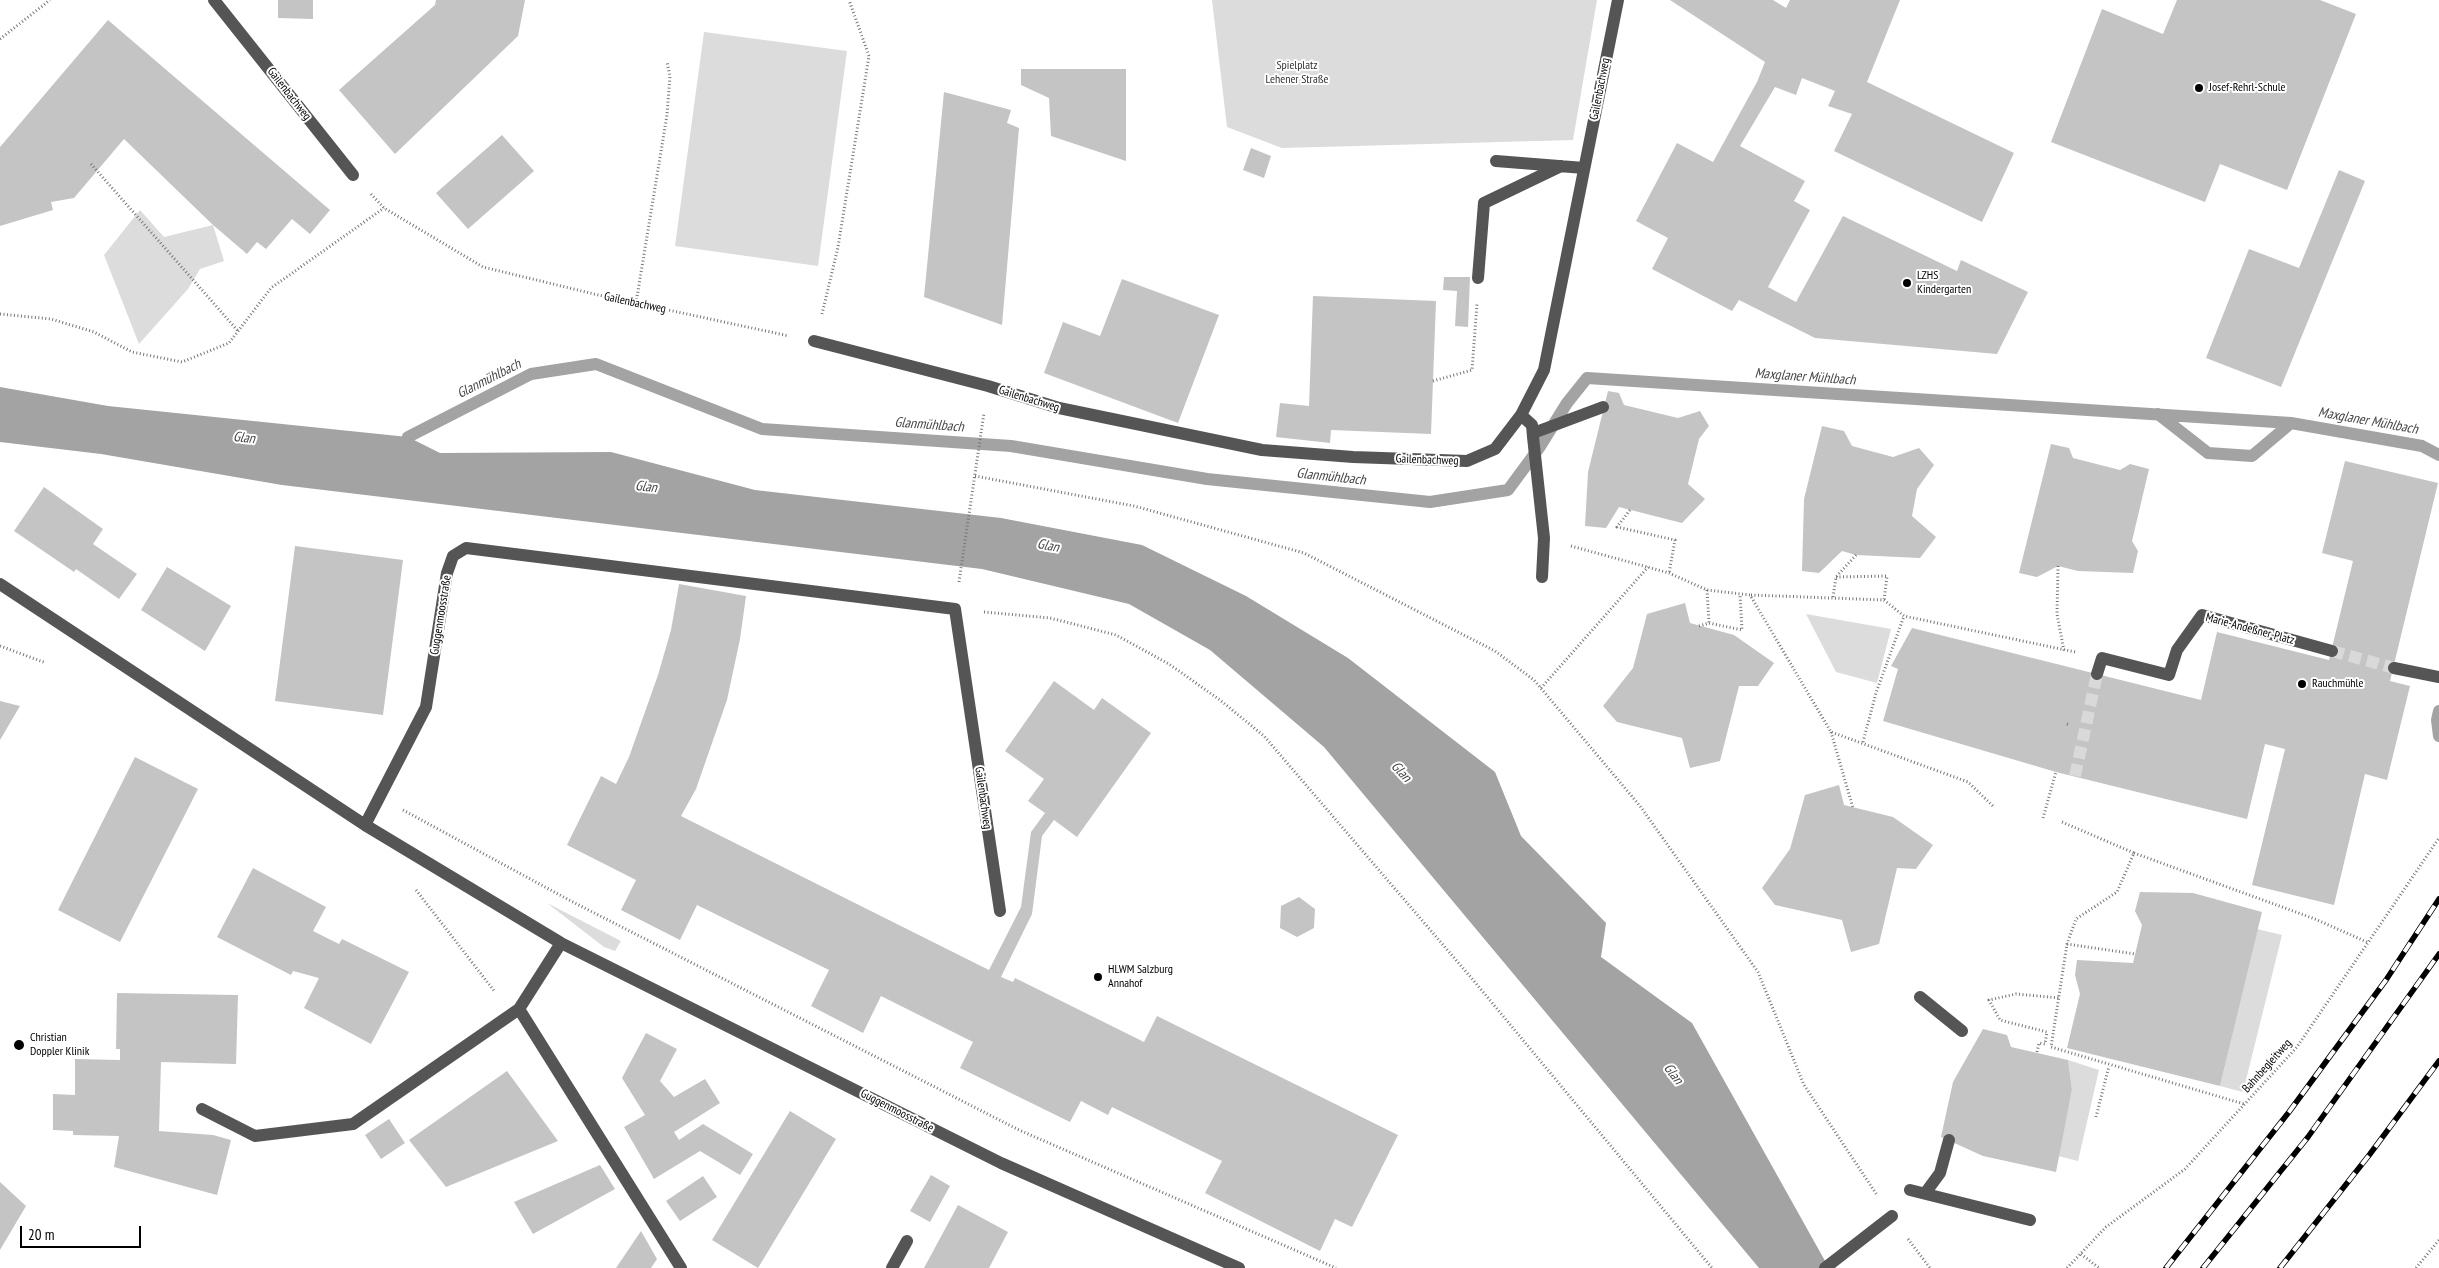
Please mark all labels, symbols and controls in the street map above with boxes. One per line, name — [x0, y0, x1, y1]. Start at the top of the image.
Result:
street label: Gailenbachweg — [1587, 57, 1613, 121]
park label: Spielplatz Lehener Straße — [1265, 59, 1329, 87]
street label: Gailenbachweg — [264, 65, 314, 123]
place label: Josef-Rehrl-Schule — [2209, 81, 2285, 95]
marker: Josef-Rehrl-Schule — [2193, 82, 2205, 94]
place label: LZHS Kindergarten — [1917, 269, 1971, 297]
marker: LZHS Kindergarten — [1901, 277, 1913, 289]
street label: Gailenbachweg — [603, 289, 667, 317]
water label: Glanmühlbach — [454, 356, 524, 402]
water label: Maxglaner Mühlbach — [1754, 365, 1856, 389]
street label: Gailenbachweg — [997, 383, 1061, 415]
water label: Maxglaner Mühlbach — [2317, 404, 2419, 438]
water label: Glanmühlbach — [894, 414, 964, 436]
water label: Glan — [232, 428, 256, 448]
street label: Gailenbachweg — [1395, 452, 1459, 468]
water label: Glanmühlbach — [1296, 465, 1366, 489]
water label: Glan — [634, 477, 658, 497]
water label: Glan — [1036, 536, 1060, 556]
street label: Guggenmoosstraße — [428, 574, 454, 656]
street label: Marie-Andeßner-Platz — [2204, 610, 2296, 648]
place label: Rauchmühle — [2312, 677, 2363, 691]
marker: Rauchmühle — [2296, 678, 2308, 690]
water label: Glan — [1387, 758, 1415, 786]
street label: Gailenbachweg — [971, 766, 995, 830]
place label: HLWM Salzburg Annahof — [1108, 963, 1173, 991]
marker: HLWM Salzburg Annahof — [1092, 971, 1104, 983]
place label: Christian Doppler Klinik — [30, 1031, 89, 1059]
street label: Bahnbegleitweg — [2239, 1036, 2295, 1096]
marker: Christian Doppler Klinik — [12, 1038, 26, 1052]
water label: Glan — [1660, 1060, 1686, 1088]
street label: Guggenmoosstraße — [858, 1086, 936, 1136]
scale bar — [22, 1216, 144, 1248]
text: 20 m — [28, 1225, 54, 1244]

